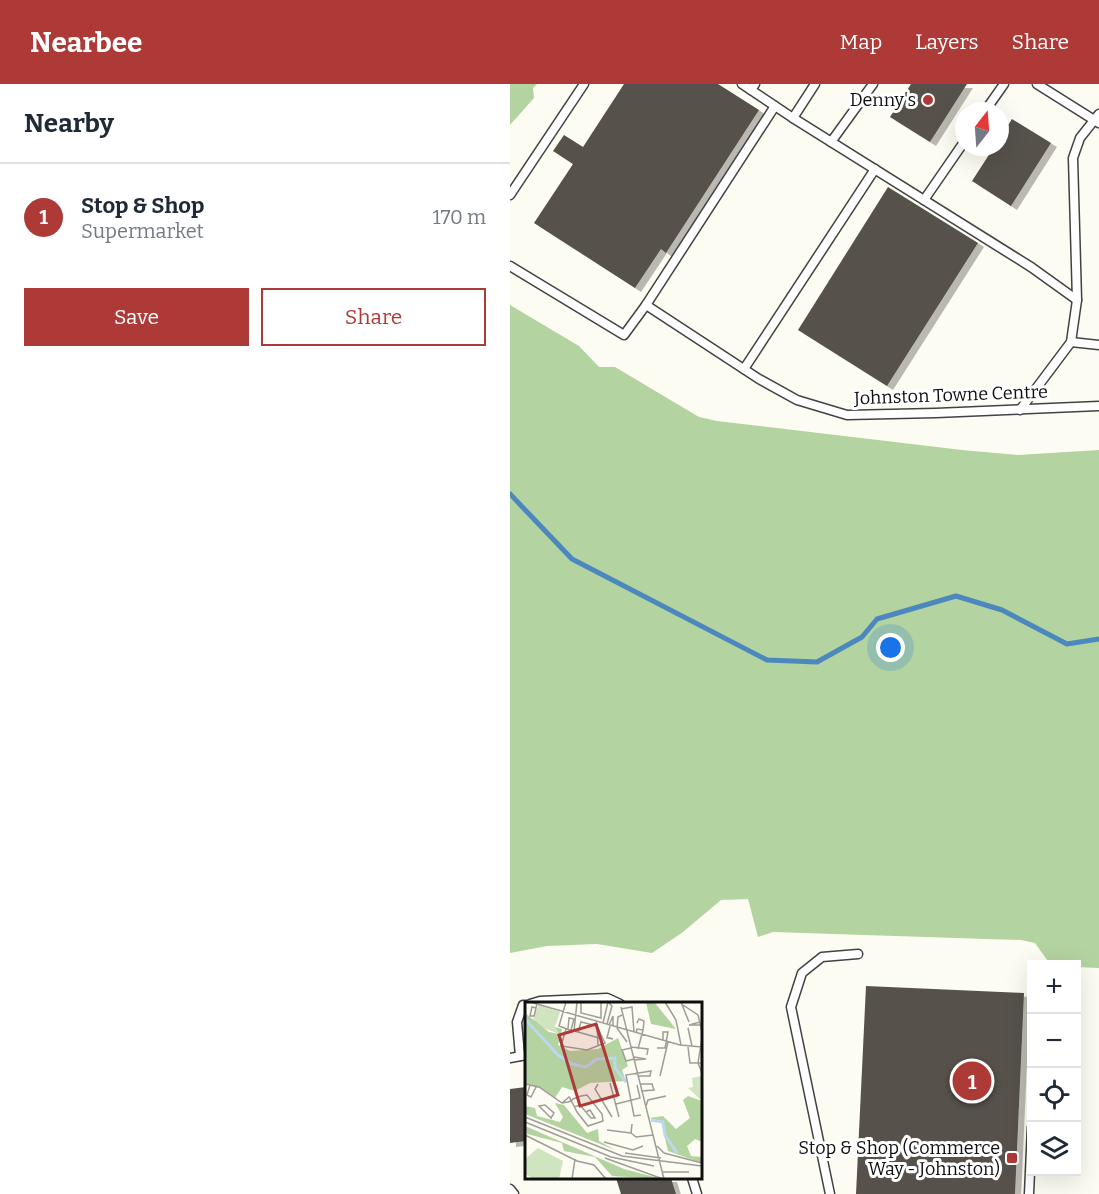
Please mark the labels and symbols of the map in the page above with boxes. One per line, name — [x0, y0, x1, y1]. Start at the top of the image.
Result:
place label: Denny's — [850, 89, 916, 111]
marker: Denny's — [921, 93, 935, 107]
north arrow — [955, 102, 1009, 156]
street label: Johnston Towne Centre — [853, 381, 1048, 409]
your location — [876, 633, 905, 662]
inset map — [525, 1002, 702, 1179]
pin: 1 — [952, 1058, 992, 1104]
place label: Stop & Shop (Commerce Way - Johnston) — [798, 1137, 1000, 1180]
marker: Stop & Shop (Commerce Way - Johnston) — [1005, 1151, 1019, 1165]

